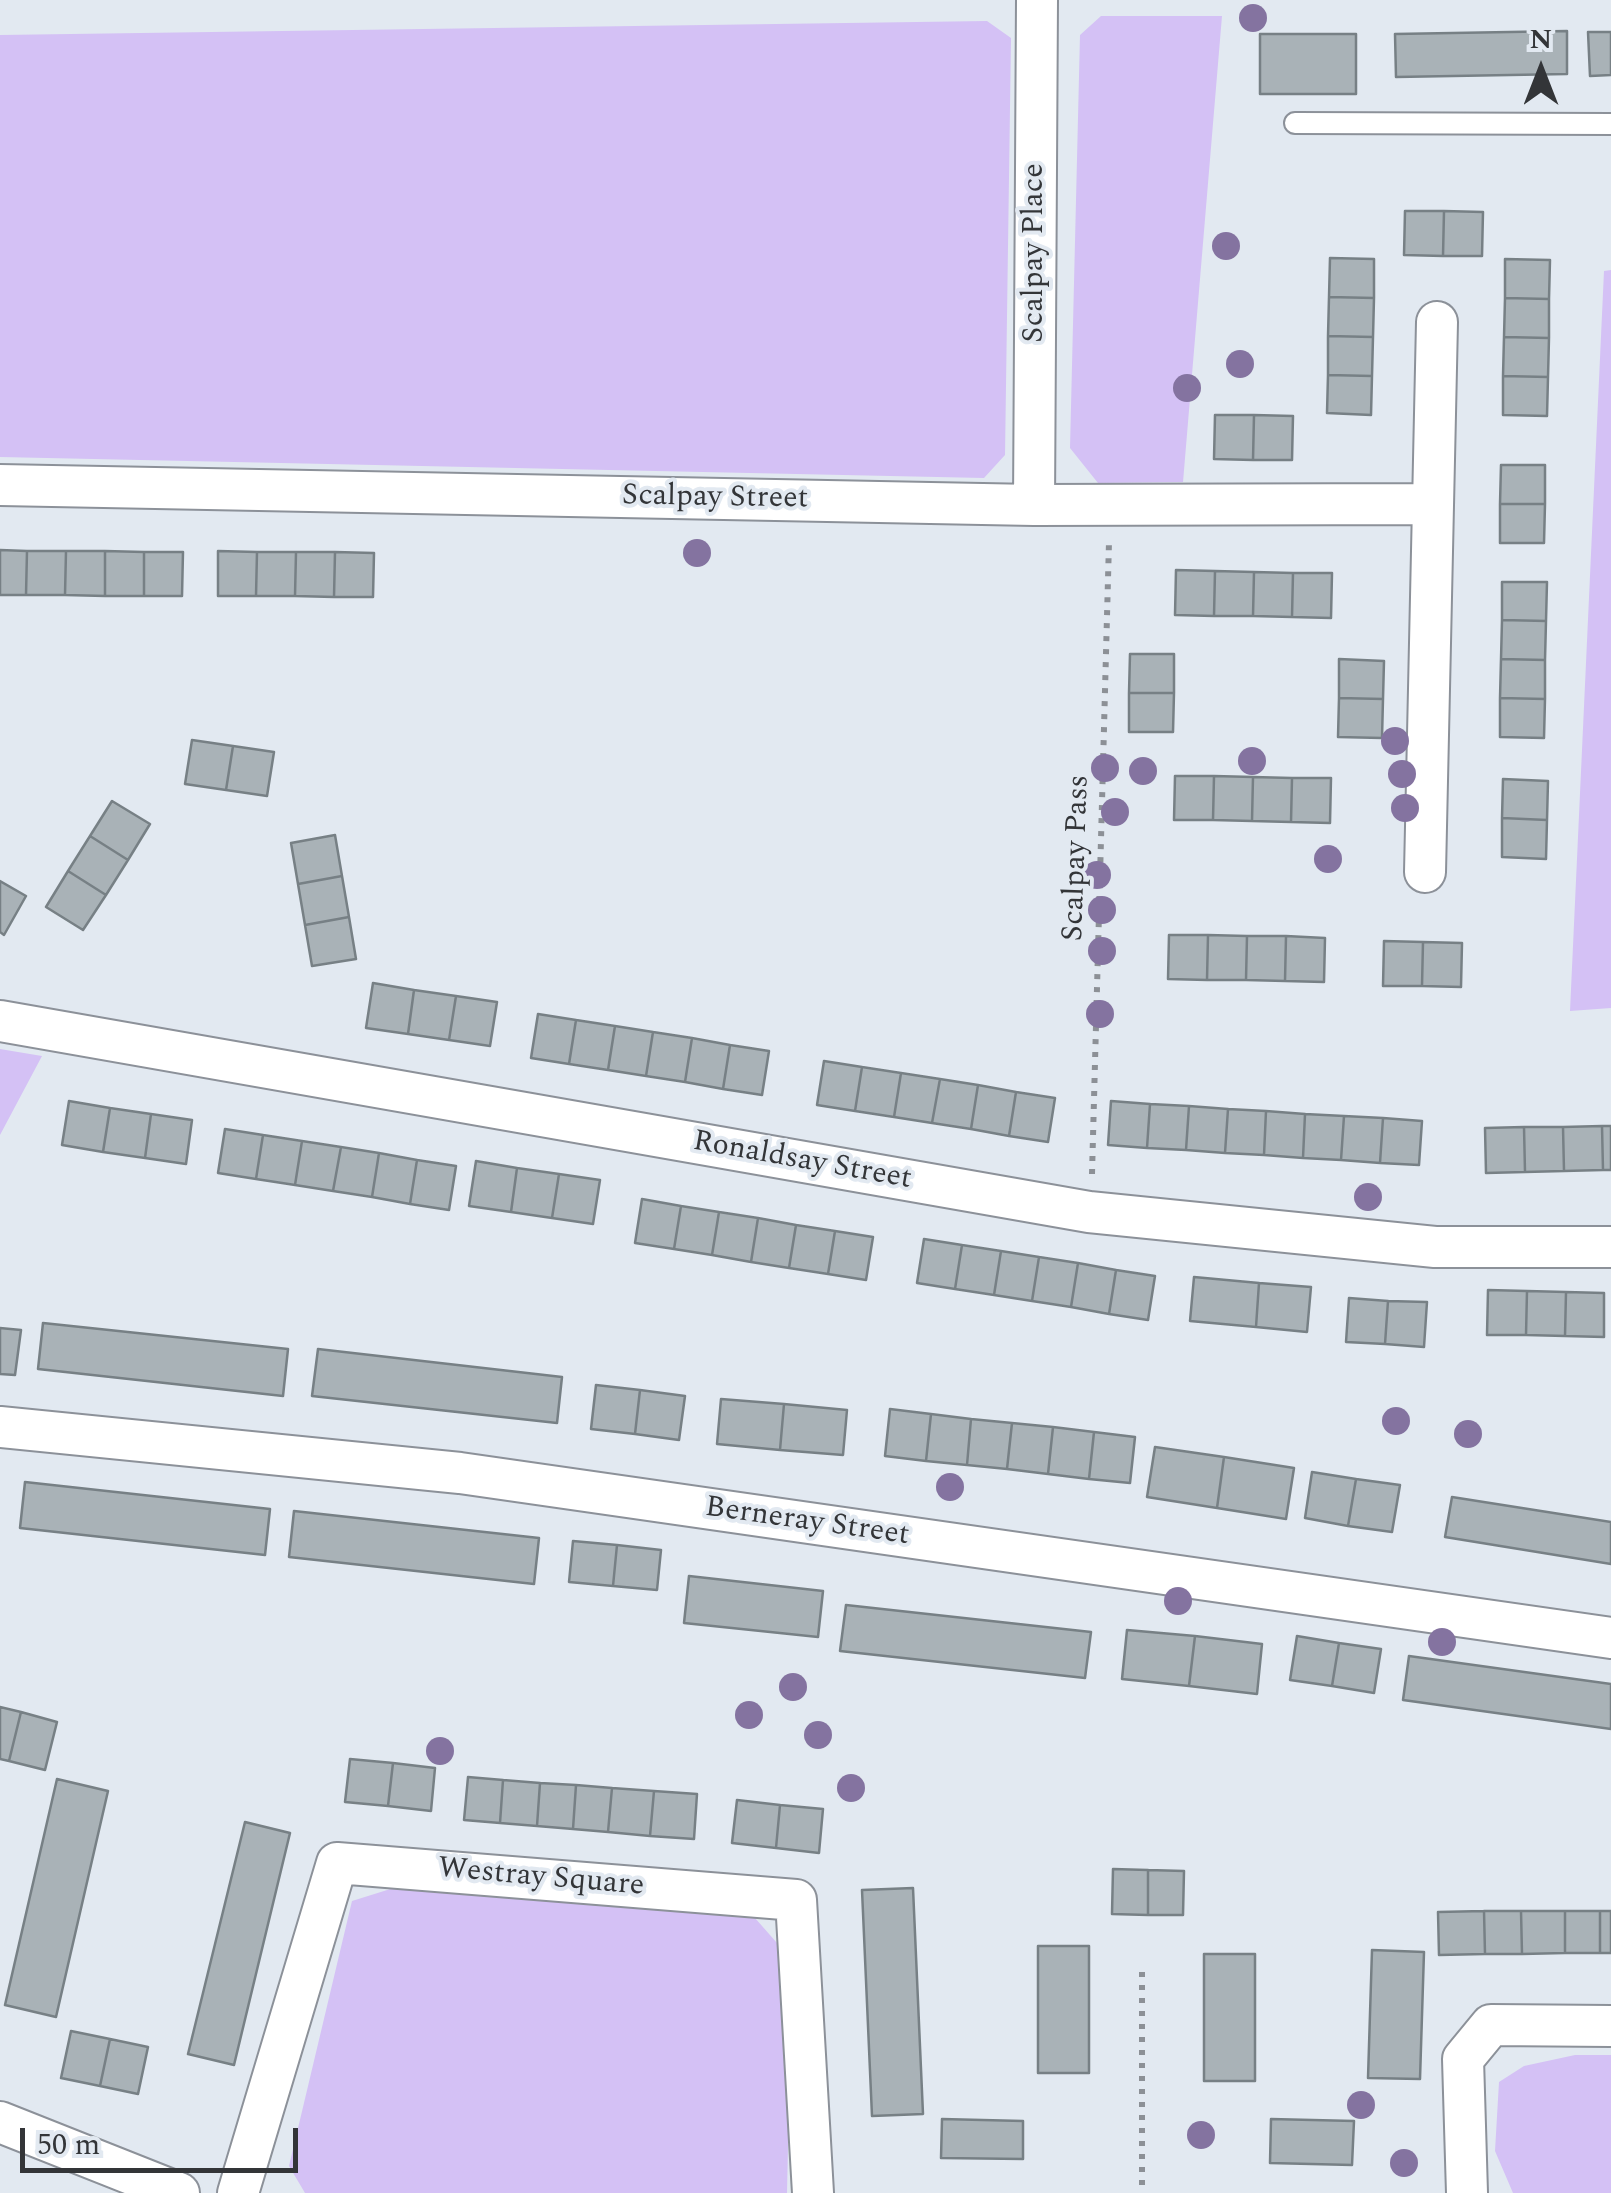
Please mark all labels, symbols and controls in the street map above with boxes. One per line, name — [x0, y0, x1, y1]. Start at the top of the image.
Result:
text: N — [1530, 18, 1552, 61]
north arrow — [1491, 20, 1591, 120]
street label: Scalpay Place — [1018, 163, 1054, 343]
street label: Scalpay Street — [621, 479, 809, 519]
street label: Scalpay Pass — [1057, 774, 1099, 942]
street label: Ronaldsay Street — [690, 1125, 914, 1199]
street label: Berneray Street — [703, 1491, 911, 1555]
street label: Westray Square — [436, 1852, 646, 1906]
scale bar — [25, 2108, 302, 2170]
text: 50 m — [37, 2122, 100, 2168]

